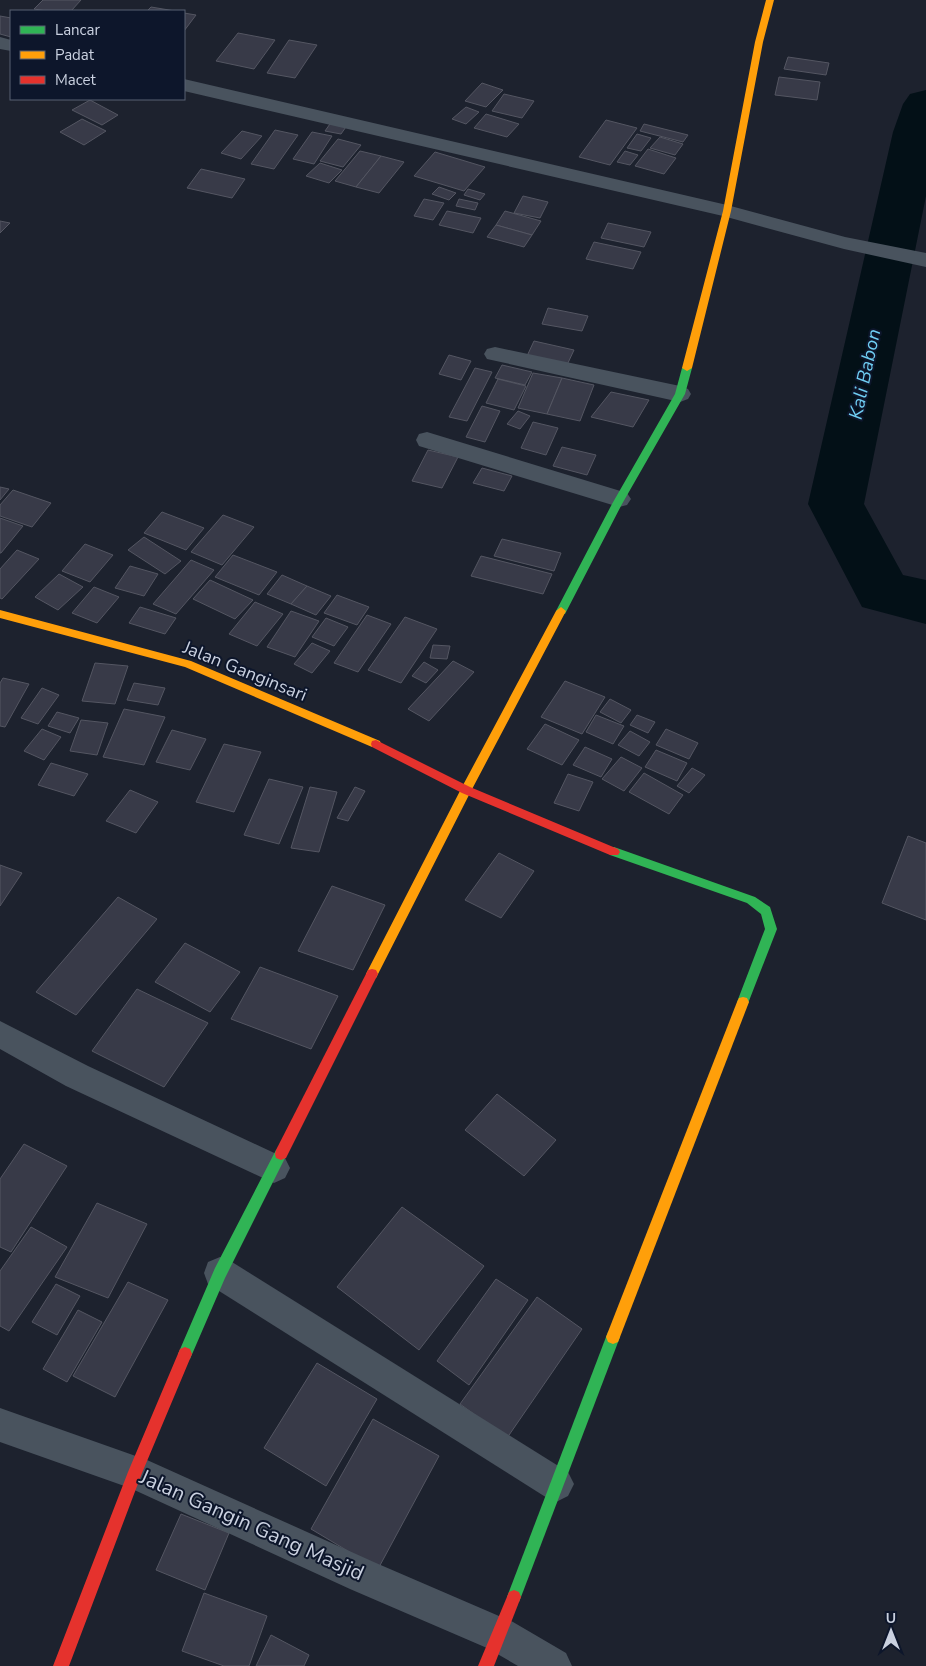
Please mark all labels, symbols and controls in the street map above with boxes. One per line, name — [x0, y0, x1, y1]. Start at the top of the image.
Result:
legend — [10, 10, 185, 100]
text: Lancar — [55, 20, 100, 40]
text: Padat — [55, 45, 95, 65]
text: Macet — [55, 70, 97, 90]
water label: Kali Babon — [843, 326, 887, 422]
street label: Jalan Ganginsari — [179, 635, 311, 707]
street label: Jalan Gangin Gang Masjid — [135, 1462, 369, 1587]
north arrow — [866, 1606, 916, 1656]
text: U — [886, 1609, 896, 1628]

